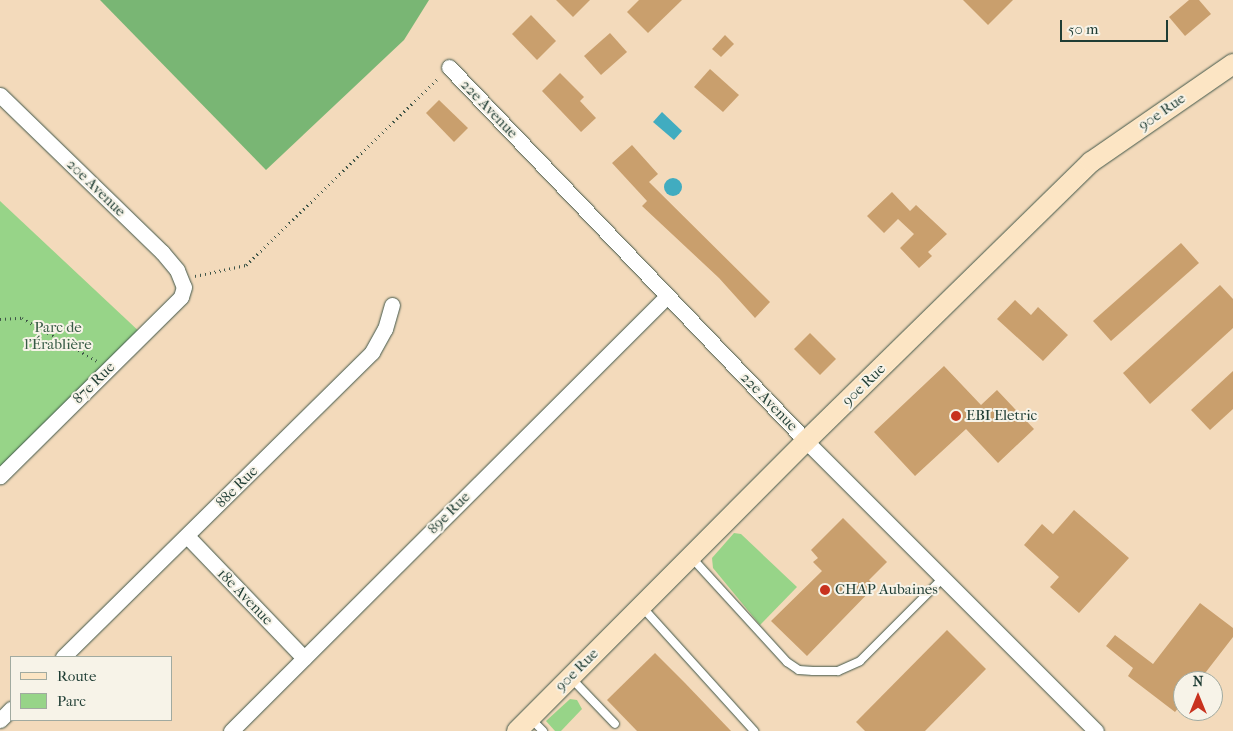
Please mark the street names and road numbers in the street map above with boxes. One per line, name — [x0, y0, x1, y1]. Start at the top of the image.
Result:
street label: 22e Avenue — [457, 76, 521, 142]
street label: 90e Rue — [1135, 89, 1189, 135]
street label: 20e Avenue — [63, 155, 129, 221]
street label: 87e Rue — [69, 358, 119, 408]
street label: 90e Rue — [839, 360, 889, 410]
street label: 22e Avenue — [737, 369, 801, 435]
street label: 88e Rue — [212, 462, 262, 512]
street label: 89e Rue — [424, 488, 474, 538]
street label: 18e Avenue — [214, 565, 276, 629]
street label: 90e Rue — [552, 645, 602, 695]

